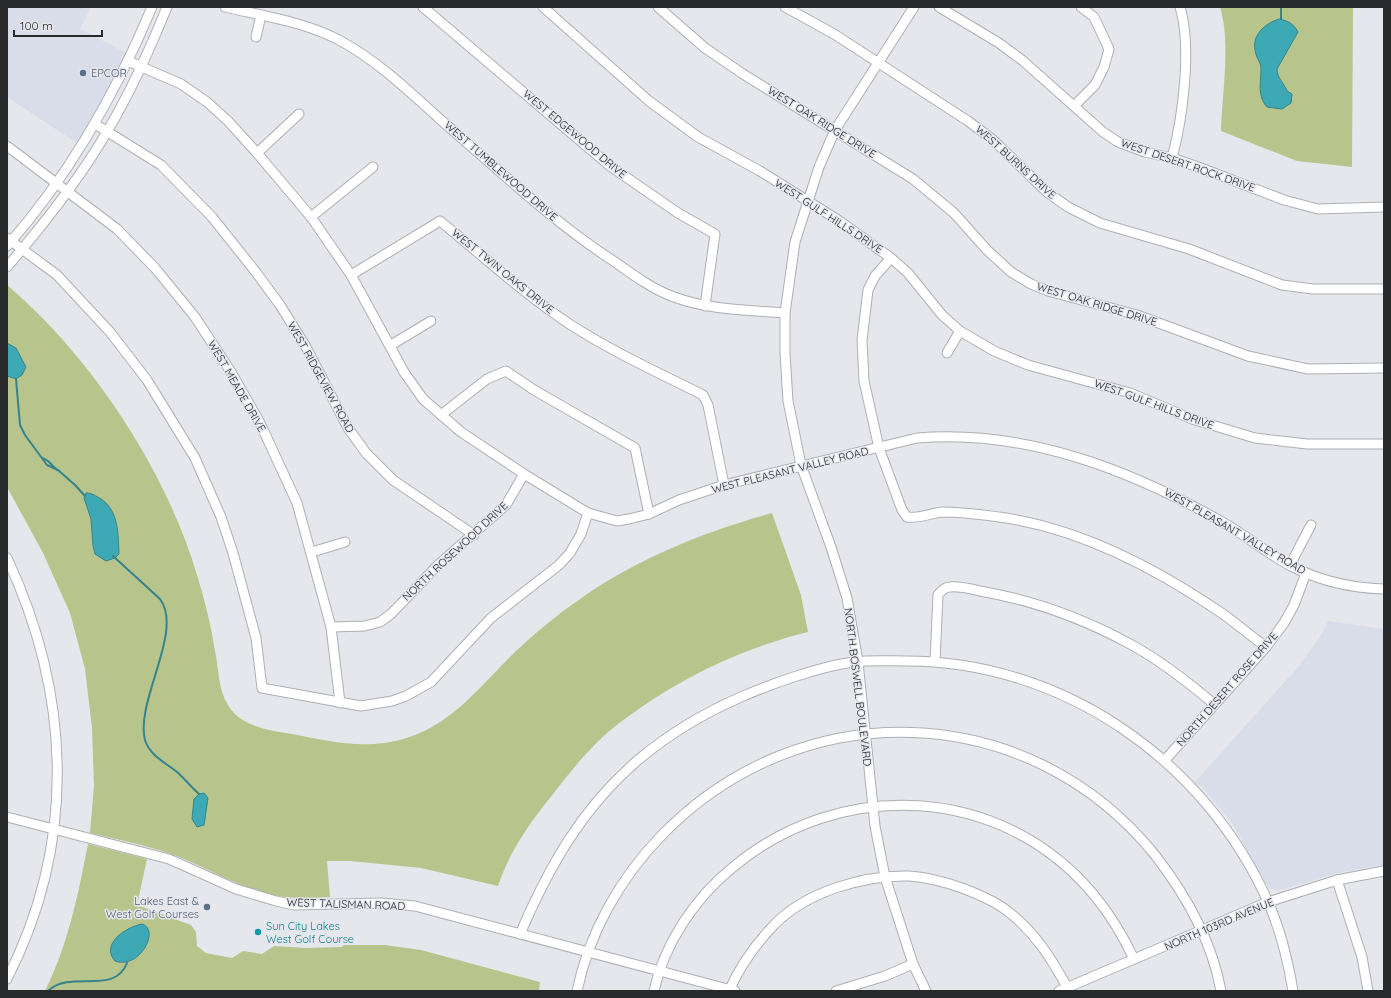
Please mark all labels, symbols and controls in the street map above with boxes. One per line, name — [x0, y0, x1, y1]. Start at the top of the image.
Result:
scale bar — [14, 12, 102, 38]
text: 100 m — [20, 18, 53, 33]
place label: EPCOR — [91, 66, 127, 80]
marker: EPCOR — [78, 68, 88, 78]
street label: WEST OAK RIDGE DRIVE — [765, 83, 879, 161]
street label: WEST EDGEWOOD DRIVE — [520, 87, 630, 181]
street label: WEST TUMBLEWOOD DRIVE — [442, 118, 560, 224]
street label: WEST BURNS DRIVE — [973, 122, 1059, 202]
street label: WEST DESERT ROCK DRIVE — [1119, 135, 1257, 195]
street label: WEST GULF HILLS DRIVE — [772, 176, 886, 256]
street label: WEST TWIN OAKS DRIVE — [449, 225, 557, 317]
street label: WEST OAK RIDGE DRIVE — [1035, 279, 1159, 329]
street label: WEST RIDGEVIEW ROAD — [285, 319, 358, 435]
street label: WEST MEADE DRIVE — [205, 338, 269, 434]
street label: WEST GULF HILLS DRIVE — [1092, 376, 1216, 432]
street label: WEST PLEASANT VALLEY ROAD — [710, 444, 870, 496]
street label: WEST PLEASANT VALLEY ROAD — [1162, 485, 1308, 577]
street label: NORTH ROSEWOOD DRIVE — [399, 498, 511, 604]
street label: NORTH BOSWELL BOULEVARD — [841, 607, 875, 767]
street label: NORTH DESERT ROSE DRIVE — [1173, 629, 1281, 749]
place label: Lakes East & West Golf Courses — [106, 894, 200, 921]
street label: WEST TALISMAN ROAD — [286, 895, 406, 913]
street label: NORTH 103RD AVENUE — [1162, 895, 1276, 953]
marker: Lakes East & West Golf Courses — [202, 902, 212, 912]
place label: Sun City Lakes West Golf Course — [266, 919, 354, 946]
marker: Sun City Lakes West Golf Course — [253, 927, 263, 937]

